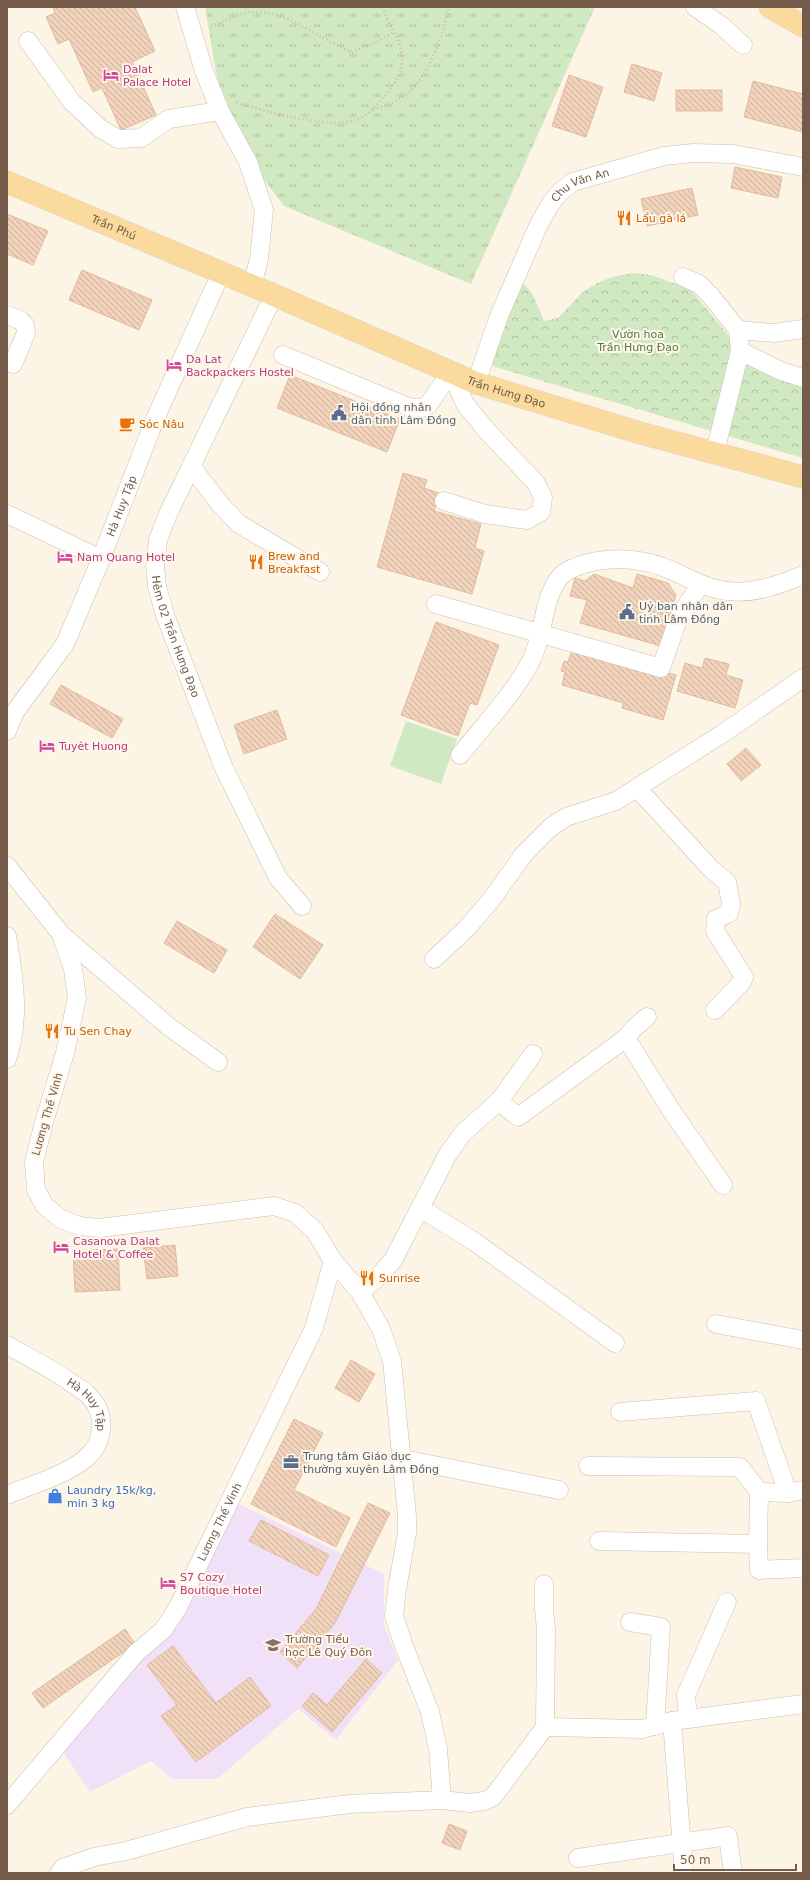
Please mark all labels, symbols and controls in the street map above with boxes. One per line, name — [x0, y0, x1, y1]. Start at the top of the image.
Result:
place label: Dalat Palace Hotel — [123, 63, 191, 89]
hotel icon: Dalat Palace Hotel — [102, 66, 120, 84]
street label: Chu Văn An — [549, 166, 611, 205]
restaurant icon: Lẩu gà lá — [615, 209, 633, 227]
street label: Trần Phú — [88, 212, 138, 243]
place label: Lẩu gà lá — [636, 212, 686, 225]
park label: Vườn hoa Trần Hưng Đạo — [596, 328, 679, 354]
place label: Da Lat Backpackers Hostel — [186, 353, 294, 379]
hotel icon: Da Lat Backpackers Hostel — [165, 356, 183, 374]
street label: Trần Hưng Đạo — [464, 373, 547, 411]
place label: Hội đồng nhân dân tỉnh Lâm Đồng — [351, 401, 456, 427]
public building icon: Hội đồng nhân dân tỉnh Lâm Đồng — [330, 404, 348, 422]
cafe icon: Sóc Nâu — [118, 415, 136, 433]
place label: Sóc Nâu — [139, 418, 184, 431]
street label: Hà Huy Tập — [104, 474, 139, 539]
hotel icon: Nam Quang Hotel — [56, 548, 74, 566]
place label: Brew and Breakfast — [268, 550, 321, 576]
place label: Nam Quang Hotel — [77, 551, 175, 564]
restaurant icon: Brew and Breakfast — [247, 553, 265, 571]
street label: Hẻm 02 Trần Hưng Đạo — [149, 575, 202, 700]
place label: Uỷ ban nhân dân tỉnh Lâm Đồng — [639, 600, 733, 626]
public building icon: Uỷ ban nhân dân tỉnh Lâm Đồng — [618, 603, 636, 621]
hotel icon: Tuyêt Huong — [38, 737, 56, 755]
place label: Tuyêt Huong — [58, 740, 128, 753]
restaurant icon: Tu Sen Chay — [43, 1022, 61, 1040]
place label: Tu Sen Chay — [63, 1025, 132, 1038]
street label: Lương Thế Vinh — [29, 1071, 66, 1157]
place label: Casanova Dalat Hotel & Coffee — [73, 1235, 160, 1261]
hotel icon: Casanova Dalat Hotel & Coffee — [52, 1238, 70, 1256]
restaurant icon: Sunrise — [358, 1269, 376, 1287]
place label: Sunrise — [379, 1272, 420, 1285]
street label: Hà Huy Tập — [64, 1376, 107, 1432]
place label: Trung tâm Giáo dục thường xuyên Lâm Đồng — [302, 1450, 439, 1476]
office icon: Trung tâm Giáo dục thường xuyên Lâm Đồng — [282, 1453, 300, 1471]
street label: Lương Thế Vinh — [195, 1481, 245, 1563]
place label: Laundry 15k/kg, min 3 kg — [67, 1484, 156, 1510]
shop icon: Laundry 15k/kg, min 3 kg — [46, 1487, 64, 1505]
place label: S7 Cozy Boutique Hotel — [180, 1571, 262, 1597]
hotel icon: S7 Cozy Boutique Hotel — [159, 1574, 177, 1592]
place label: Trường Tiểu học Lê Quý Đôn — [284, 1633, 372, 1659]
school or university icon: Trường Tiểu học Lê Quý Đôn — [264, 1636, 282, 1654]
scale bar — [674, 1846, 796, 1872]
text: 50 m — [680, 1853, 711, 1867]

